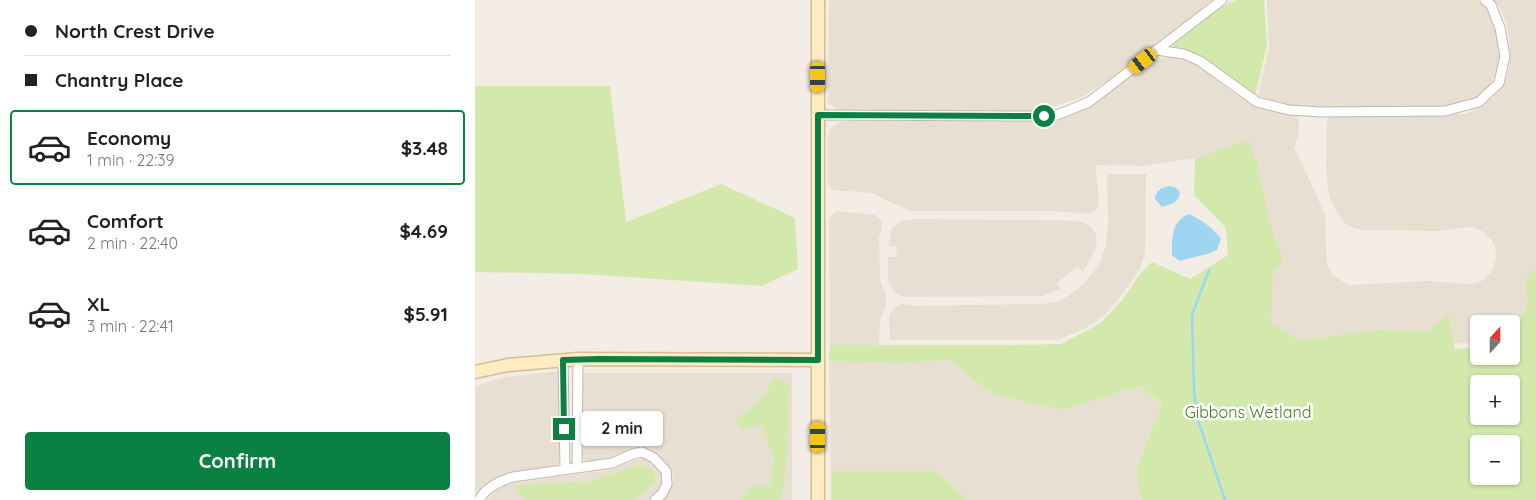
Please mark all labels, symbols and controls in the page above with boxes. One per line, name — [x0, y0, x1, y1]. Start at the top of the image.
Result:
text: North Crest Drive — [55, 19, 215, 43]
car — [1126, 46, 1159, 76]
car — [810, 62, 825, 92]
text: Chantry Place — [55, 68, 183, 92]
route start — [1033, 105, 1055, 127]
icon: car — [27, 125, 72, 170]
text: Economy — [87, 126, 171, 150]
text: $3.48 — [401, 136, 448, 160]
text: 1 min · 22:39 — [87, 150, 174, 170]
icon: car — [27, 208, 72, 253]
text: Comfort — [87, 209, 164, 233]
text: $4.69 — [399, 219, 448, 243]
text: 2 min · 22:40 — [87, 233, 178, 253]
icon: car — [27, 291, 72, 336]
text: XL — [87, 292, 110, 316]
text: $5.91 — [404, 302, 448, 326]
north arrow — [1470, 315, 1520, 365]
map controls — [1470, 315, 1520, 485]
text: 3 min · 22:41 — [87, 316, 174, 336]
button: + — [1470, 375, 1520, 425]
park label: Gibbons Wetland — [1185, 402, 1311, 422]
callout: 2 min — [581, 412, 664, 446]
route end — [553, 418, 575, 440]
text: 2 min — [601, 418, 643, 438]
car — [810, 422, 825, 452]
button: Confirm — [25, 432, 450, 490]
button: − — [1470, 435, 1520, 485]

